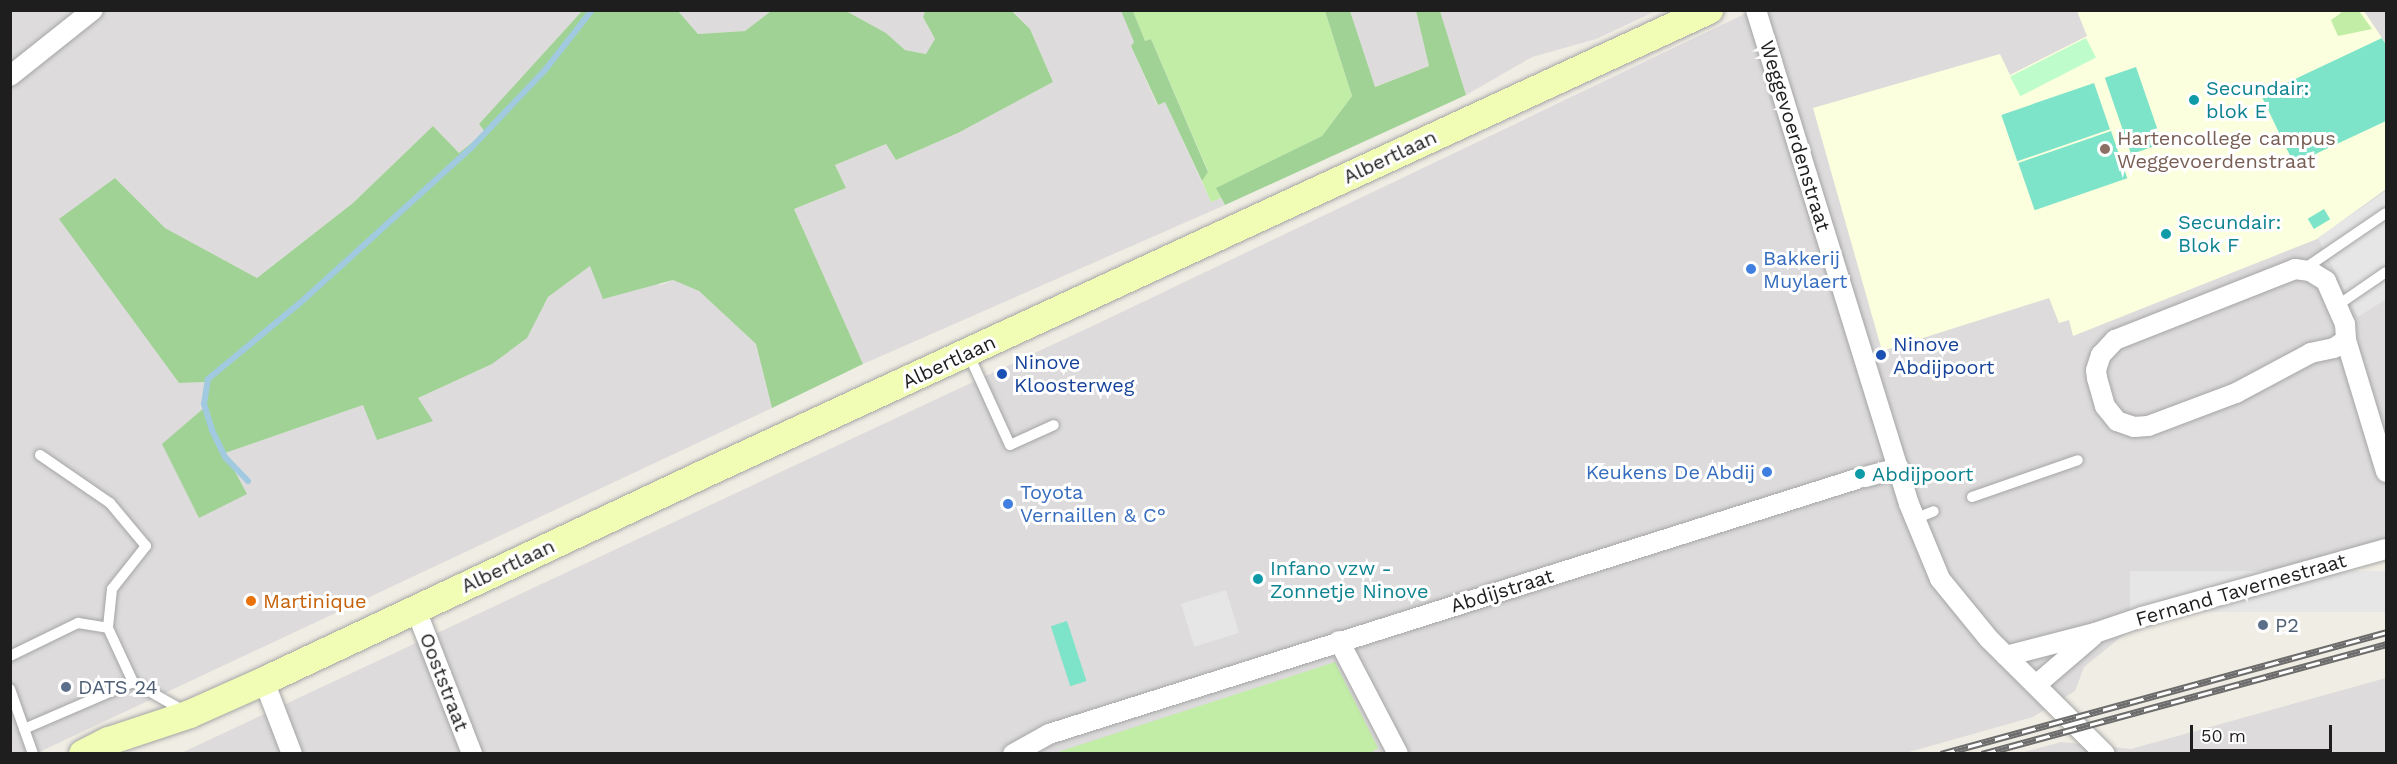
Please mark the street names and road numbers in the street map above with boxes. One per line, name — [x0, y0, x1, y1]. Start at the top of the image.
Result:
street label: Weggevoerdenstraat — [1755, 38, 1835, 234]
street label: Albertlaan — [1339, 125, 1441, 189]
street label: Albertlaan — [898, 330, 1000, 394]
street label: Albertlaan — [457, 534, 559, 598]
street label: Fernand Tavernestraat — [2133, 548, 2349, 632]
street label: Abdijstraat — [1448, 564, 1556, 618]
street label: Ooststraat — [414, 629, 474, 735]

